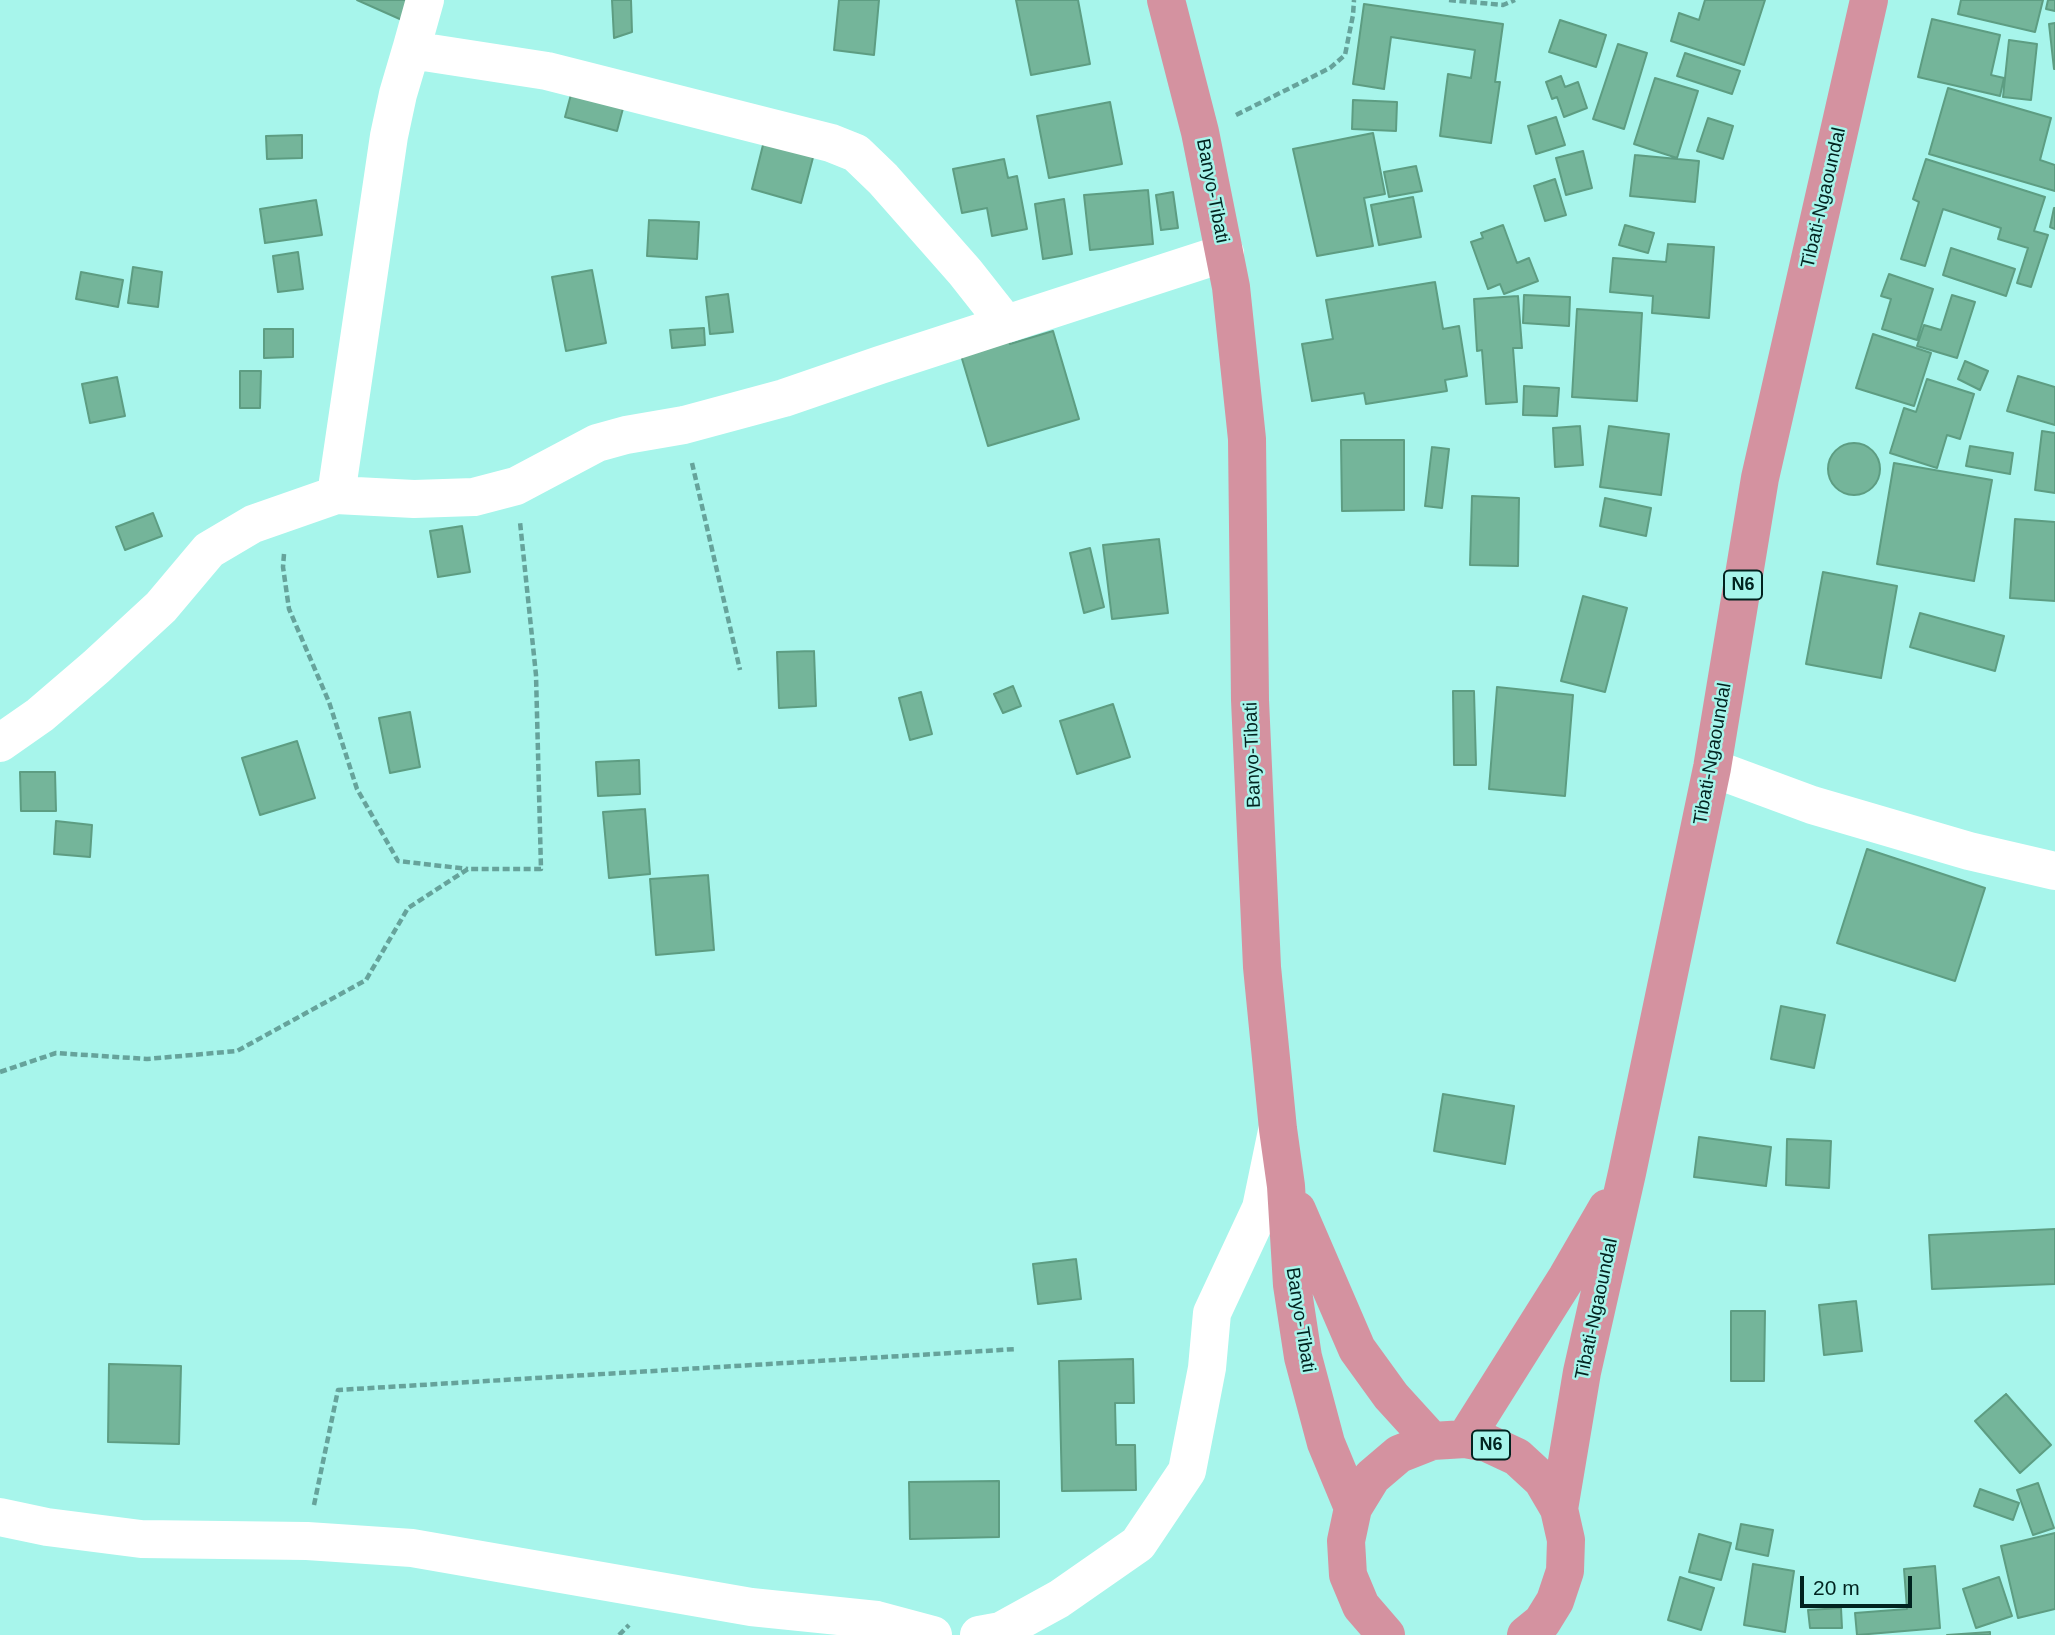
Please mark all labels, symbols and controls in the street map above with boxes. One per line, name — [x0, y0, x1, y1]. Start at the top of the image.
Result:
street label: Tibati-Ngaoundal — [1797, 125, 1851, 271]
street label: Banyo-Tibati — [1191, 137, 1233, 245]
road number: N6 — [1724, 570, 1762, 600]
street label: Tibati-Ngaoundal — [1689, 681, 1737, 827]
street label: Banyo-Tibati — [1240, 702, 1266, 808]
street label: Tibati-Ngaoundal — [1571, 1236, 1623, 1382]
street label: Banyo-Tibati — [1280, 1266, 1320, 1374]
road number: N6 — [1472, 1430, 1510, 1460]
scale bar — [1803, 1562, 1915, 1606]
text: 20 m — [1813, 1576, 1860, 1599]

